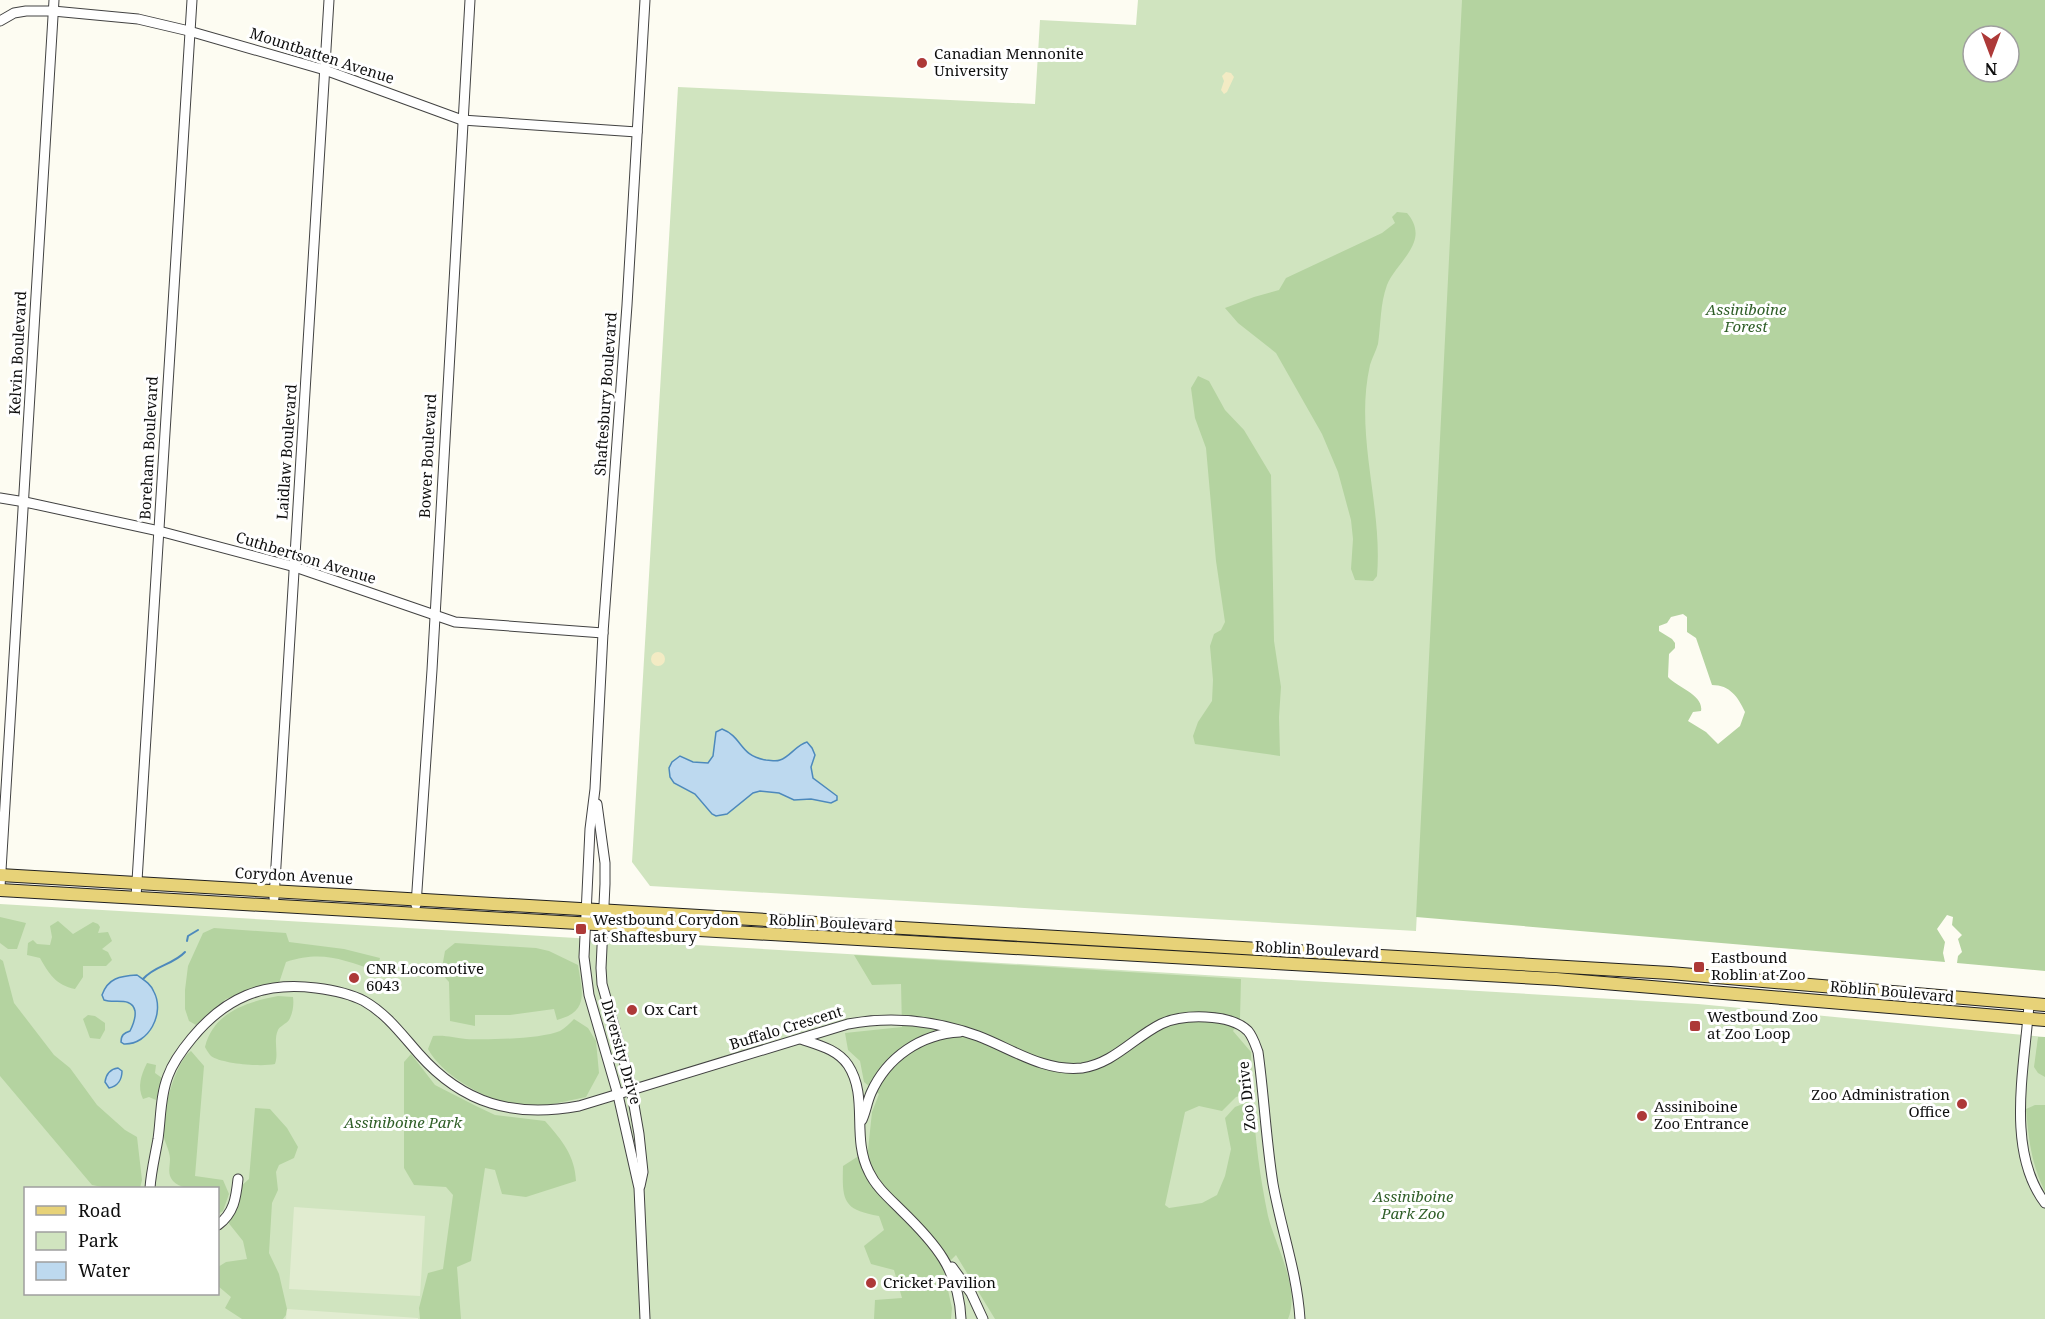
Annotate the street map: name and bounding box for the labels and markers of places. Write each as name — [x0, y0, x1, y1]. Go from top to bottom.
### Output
place label: Canadian Mennonite University — [934, 43, 1084, 80]
marker: Canadian Mennonite University — [915, 56, 929, 70]
place label: Westbound Corydon at Shaftesbury — [593, 909, 739, 946]
marker: Westbound Corydon at Shaftesbury — [574, 922, 588, 936]
place label: Eastbound Roblin at Zoo — [1711, 947, 1806, 984]
place label: CNR Locomotive 6043 — [366, 958, 484, 995]
marker: Eastbound Roblin at Zoo — [1692, 960, 1706, 974]
marker: CNR Locomotive 6043 — [347, 971, 361, 985]
place label: Ox Cart — [644, 999, 698, 1019]
marker: Ox Cart — [625, 1003, 639, 1017]
place label: Westbound Zoo at Zoo Loop — [1707, 1006, 1818, 1043]
marker: Westbound Zoo at Zoo Loop — [1688, 1019, 1702, 1033]
place label: Zoo Administration Office — [1811, 1084, 1950, 1121]
place label: Assiniboine Zoo Entrance — [1654, 1096, 1749, 1133]
marker: Zoo Administration Office — [1955, 1097, 1969, 1111]
marker: Assiniboine Zoo Entrance — [1635, 1109, 1649, 1123]
place label: Cricket Pavilion — [883, 1272, 996, 1292]
marker: Cricket Pavilion — [864, 1276, 878, 1290]

